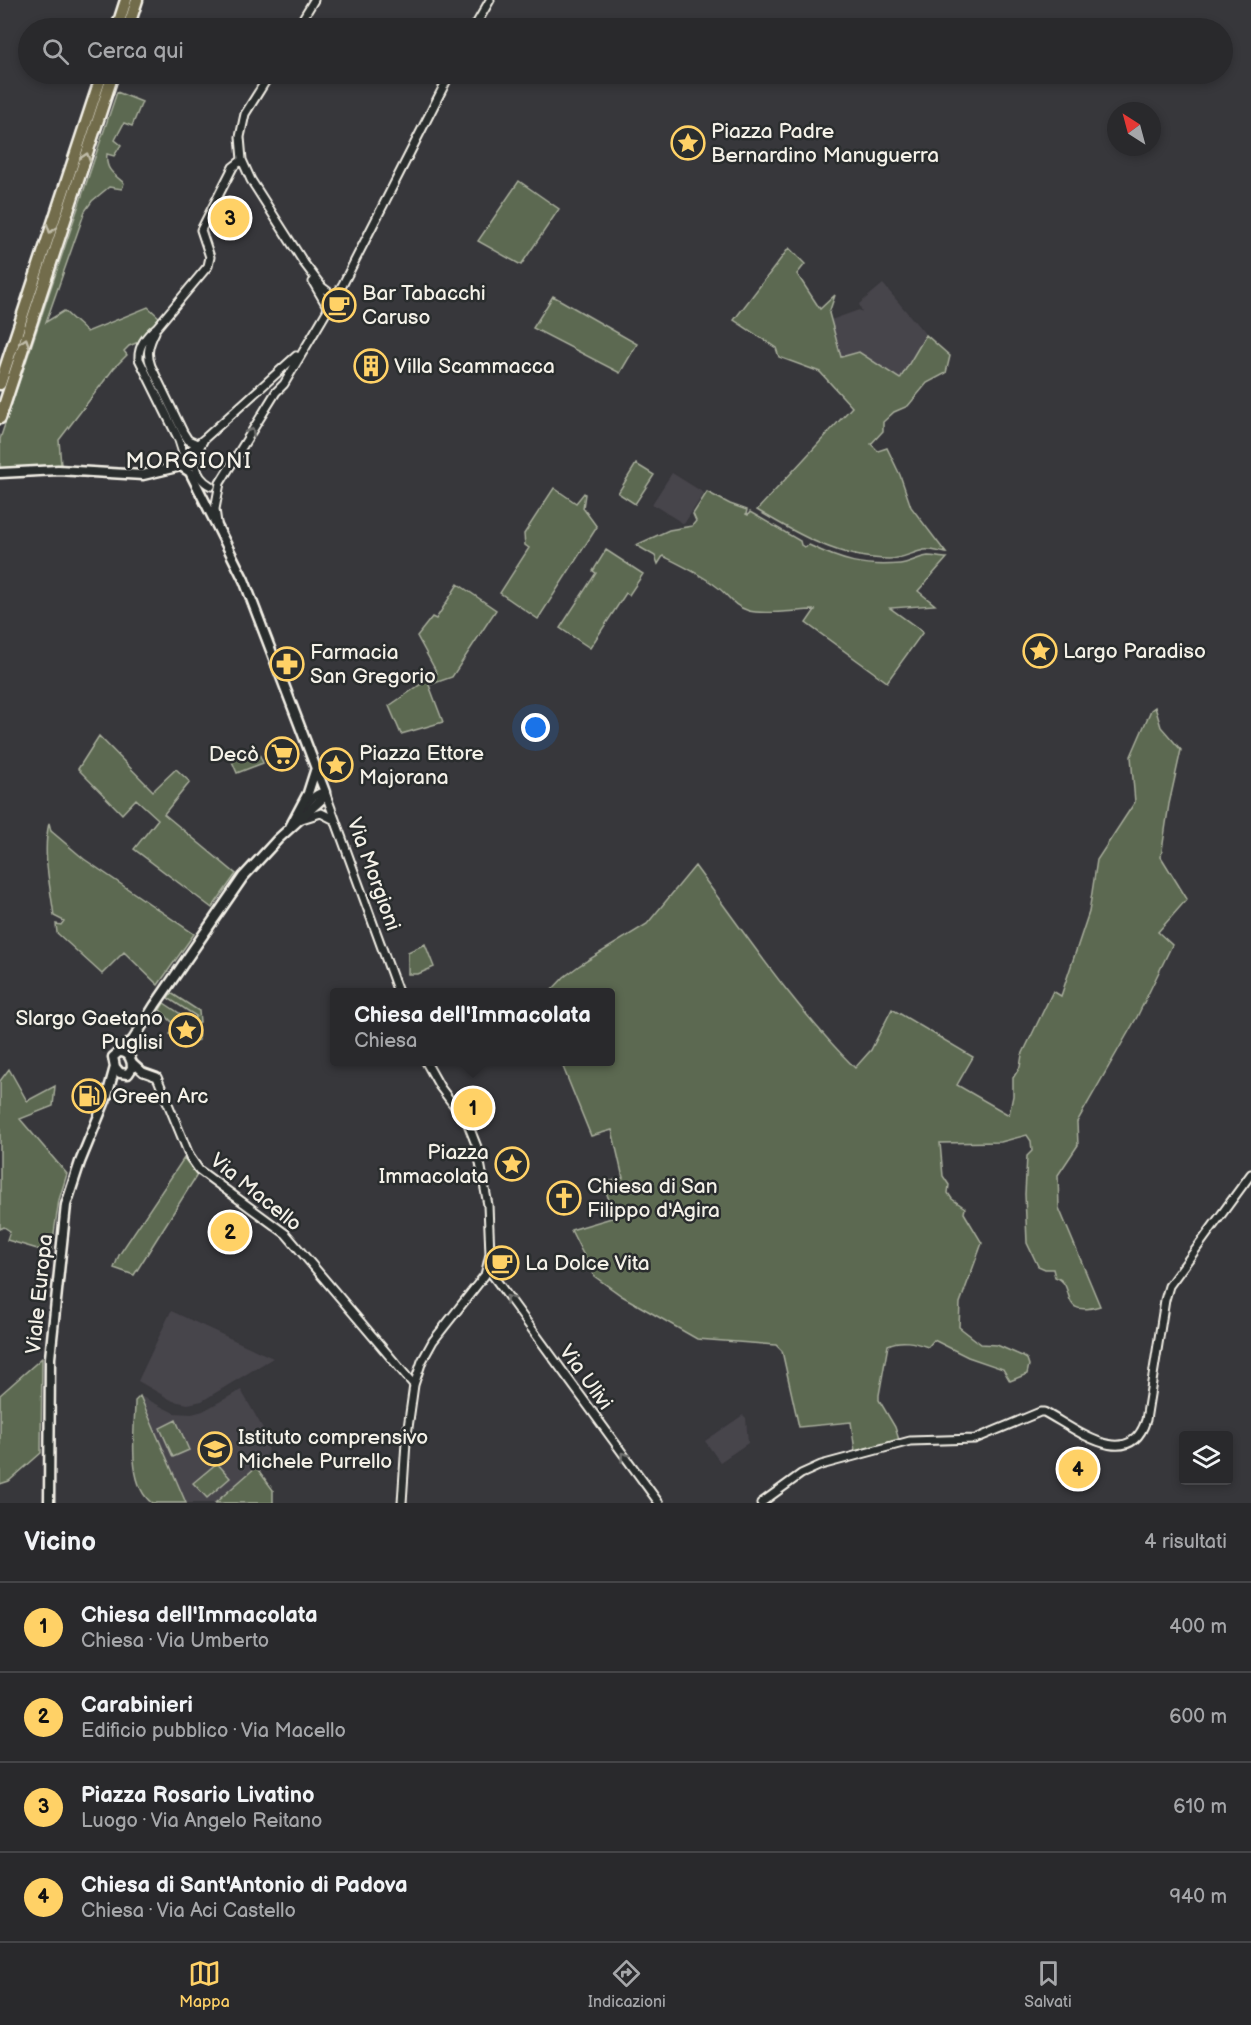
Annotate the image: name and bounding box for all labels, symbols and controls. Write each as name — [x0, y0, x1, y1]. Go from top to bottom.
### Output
search box — [18, 18, 1233, 84]
icon: search — [39, 35, 72, 68]
text: Cerca qui — [87, 38, 184, 65]
north arrow — [1107, 102, 1161, 156]
place label: Piazza Padre Bernardino Manuguerra — [711, 119, 939, 168]
place icon: Piazza Padre Bernardino Manuguerra — [670, 125, 706, 161]
one-way arrow — [79, 152, 91, 163]
pin: 3 — [210, 196, 250, 240]
one-way arrow — [46, 223, 58, 234]
place label: Bar Tabacchi Caruso — [362, 281, 486, 330]
cafe icon: Bar Tabacchi Caruso — [321, 287, 357, 323]
one-way arrow — [18, 337, 30, 348]
building icon: Villa Scammacca — [353, 348, 389, 384]
place label: Villa Scammacca — [394, 354, 555, 379]
one-way arrow — [244, 428, 256, 438]
district label: MORGIONI — [126, 448, 252, 475]
place icon: Largo Paradiso — [1022, 633, 1058, 669]
place label: Largo Paradiso — [1063, 639, 1206, 664]
place label: Farmacia San Gregorio — [310, 640, 436, 689]
pharmacy icon: Farmacia San Gregorio — [269, 646, 305, 682]
your location — [521, 713, 550, 742]
supermarket icon: Decò — [264, 736, 300, 772]
place label: Piazza Ettore Majorana — [359, 741, 484, 790]
place label: Decò — [209, 742, 259, 767]
place icon: Piazza Ettore Majorana — [318, 747, 354, 783]
street label: Via Morgioni — [342, 814, 406, 934]
popup — [330, 988, 615, 1066]
text: Chiesa dell'Immacolata — [354, 1002, 591, 1029]
place label: Slargo Gaetano Puglisi — [15, 1006, 163, 1055]
place icon: Slargo Gaetano Puglisi — [168, 1012, 204, 1048]
text: Chiesa — [354, 1029, 417, 1053]
fuel station icon: Green Arc — [71, 1078, 107, 1114]
place label: Green Arc — [112, 1084, 209, 1109]
pin: 1 — [454, 1086, 492, 1130]
place label: Piazza Immacolata — [379, 1140, 489, 1189]
place icon: Piazza Immacolata — [494, 1146, 530, 1182]
street label: Via Macello — [205, 1148, 306, 1237]
place label: Chiesa di San Filippo d'Agira — [587, 1174, 720, 1223]
church icon: Chiesa di San Filippo d'Agira — [546, 1180, 582, 1216]
pin: 2 — [210, 1210, 250, 1254]
street label: Viale Europa — [21, 1233, 58, 1355]
cafe icon: La Dolce Vita — [484, 1245, 520, 1281]
place label: La Dolce Vita — [525, 1251, 650, 1276]
one-way arrow — [505, 1294, 516, 1305]
street label: Via Ulivi — [554, 1340, 618, 1415]
place label: Istituto comprensivo Michele Purrello — [238, 1425, 428, 1474]
school or university icon: Istituto comprensivo Michele Purrello — [197, 1431, 233, 1467]
map controls — [1179, 1431, 1233, 1485]
button: layers — [1179, 1431, 1233, 1485]
pin: 4 — [1058, 1446, 1098, 1492]
one-way arrow — [620, 1451, 631, 1462]
text: Vicino — [24, 1527, 96, 1558]
text: 4 risultati — [1144, 1530, 1227, 1554]
text: Chiesa dell'Immacolata — [81, 1602, 318, 1629]
text: 1 — [39, 1615, 48, 1639]
text: 400 m — [1169, 1615, 1227, 1639]
text: Chiesa · Via Umberto — [81, 1629, 269, 1653]
text: Carabinieri — [81, 1692, 193, 1719]
text: 2 — [38, 1705, 49, 1729]
text: 600 m — [1169, 1705, 1227, 1729]
text: Edificio pubblico · Via Macello — [81, 1719, 346, 1743]
text: Piazza Rosario Livatino — [81, 1782, 314, 1809]
text: 3 — [38, 1795, 49, 1819]
text: 610 m — [1173, 1795, 1227, 1819]
text: Luogo · Via Angelo Reitano — [81, 1809, 322, 1833]
text: Chiesa di Sant'Antonio di Padova — [81, 1872, 408, 1899]
text: 4 — [38, 1885, 49, 1909]
text: 940 m — [1170, 1885, 1227, 1909]
text: Chiesa · Via Aci Castello — [81, 1899, 296, 1923]
tab: Mappa — [179, 1957, 230, 2012]
tab: Indicazioni — [588, 1957, 666, 2012]
tab: Salvati — [1024, 1957, 1072, 2012]

